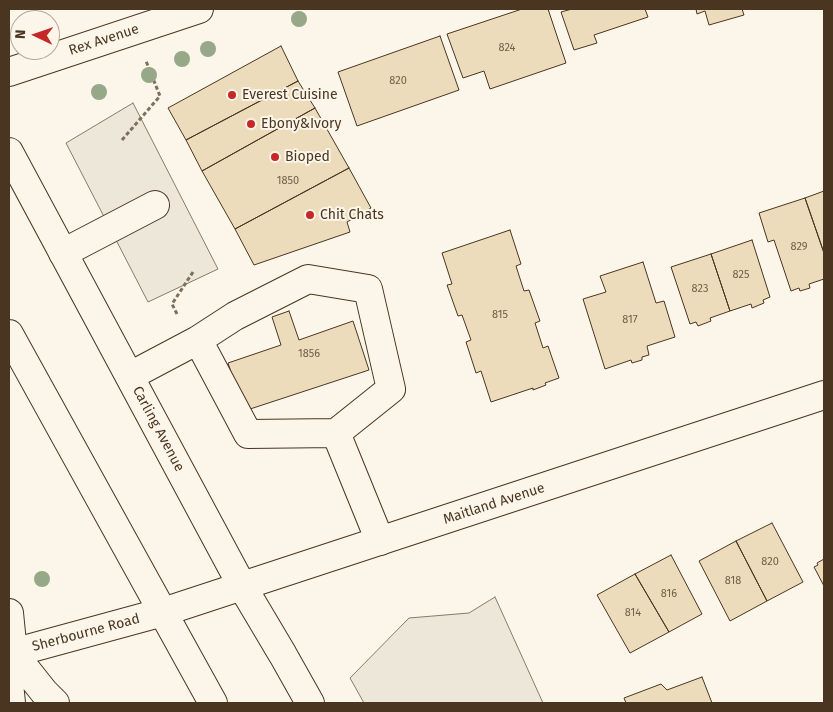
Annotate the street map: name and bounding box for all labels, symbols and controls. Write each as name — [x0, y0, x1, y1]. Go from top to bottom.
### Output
north arrow — [10, 10, 60, 60]
street label: Rex Avenue — [67, 21, 141, 59]
text: N — [12, 29, 29, 39]
house number: 824 — [499, 41, 515, 55]
house number: 820 — [389, 74, 407, 88]
place label: Everest Cuisine — [242, 87, 338, 103]
marker: Everest Cuisine — [226, 89, 238, 101]
place label: Ebony&Ivory — [261, 116, 341, 132]
marker: Ebony&Ivory — [245, 118, 257, 130]
place label: Bioped — [285, 149, 330, 165]
marker: Bioped — [269, 151, 281, 163]
house number: 1850 — [277, 174, 299, 188]
place label: Chit Chats — [320, 207, 384, 223]
marker: Chit Chats — [304, 209, 316, 221]
house number: 829 — [790, 240, 808, 254]
house number: 825 — [733, 268, 749, 282]
house number: 823 — [692, 282, 708, 296]
house number: 815 — [492, 308, 508, 322]
house number: 817 — [622, 313, 638, 327]
house number: 1856 — [298, 347, 320, 361]
street label: Carling Avenue — [128, 383, 188, 475]
street label: Maitland Avenue — [441, 480, 547, 528]
house number: 820 — [761, 555, 779, 569]
house number: 818 — [725, 574, 741, 588]
house number: 816 — [661, 587, 677, 601]
house number: 814 — [625, 606, 641, 620]
street label: Sherbourne Road — [30, 611, 142, 655]

